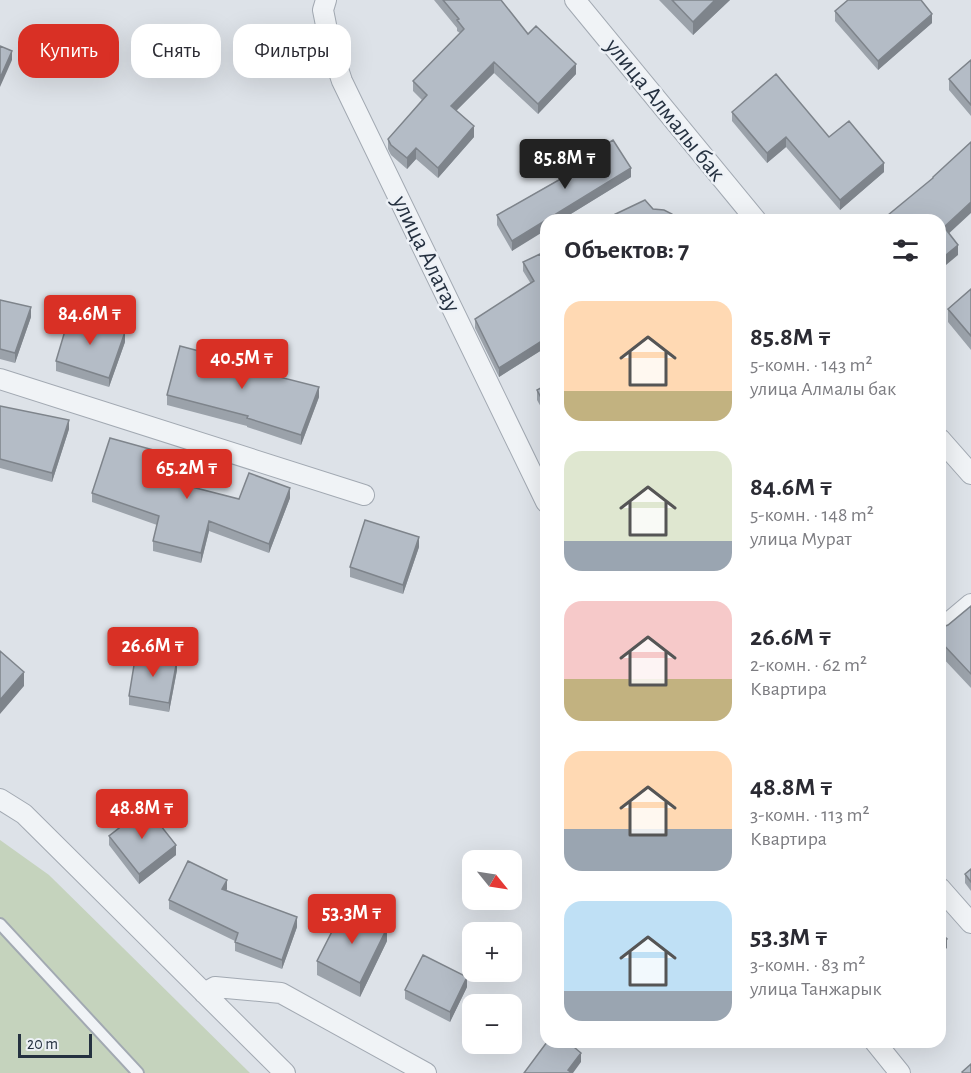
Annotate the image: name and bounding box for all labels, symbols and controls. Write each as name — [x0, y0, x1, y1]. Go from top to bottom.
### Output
chip: Купить — [18, 24, 119, 78]
chip: Снять — [131, 24, 221, 78]
chip: Фильтры — [233, 24, 351, 78]
street label: улица Алмалы бак — [600, 34, 730, 186]
pin: 85.8M ₸ — [510, 139, 620, 190]
text: 85.8M ₸ — [534, 148, 596, 168]
street label: улица Алатау — [387, 191, 465, 317]
icon: filters — [889, 234, 922, 267]
text: Объектов: 7 — [564, 237, 689, 263]
pin: 84.6M ₸ — [35, 295, 145, 346]
text: 84.6M ₸ — [58, 304, 122, 324]
text: 85.8M ₸ — [750, 324, 832, 350]
icon: home — [612, 325, 684, 397]
pin: 40.5M ₸ — [187, 339, 297, 390]
text: 40.5M ₸ — [210, 348, 274, 368]
text: 5-комн. · 143 m² — [750, 355, 872, 375]
text: улица Алмалы бак — [750, 379, 896, 399]
pin: 65.2M ₸ — [132, 449, 242, 500]
text: 65.2M ₸ — [156, 458, 218, 478]
text: 84.6M ₸ — [750, 474, 833, 500]
icon: home — [612, 475, 684, 547]
text: 5-комн. · 148 m² — [750, 505, 874, 525]
text: улица Мурат — [750, 529, 852, 549]
text: 26.6M ₸ — [750, 624, 832, 650]
icon: home — [612, 625, 684, 697]
pin: 26.6M ₸ — [98, 627, 208, 678]
text: 26.6M ₸ — [121, 636, 185, 656]
text: 2-комн. · 62 m² — [750, 655, 867, 675]
text: Квартира — [750, 679, 827, 699]
text: 48.8M ₸ — [750, 774, 833, 800]
icon: home — [612, 775, 684, 847]
pin: 48.8M ₸ — [87, 789, 197, 840]
text: 48.8M ₸ — [110, 798, 174, 818]
text: 3-комн. · 113 m² — [750, 805, 870, 825]
text: Квартира — [750, 829, 827, 849]
north arrow — [462, 850, 522, 910]
map controls — [462, 850, 522, 1054]
pin: 53.3M ₸ — [297, 894, 407, 945]
text: 53.3M ₸ — [322, 903, 382, 923]
button: + — [462, 922, 522, 982]
text: 53.3M ₸ — [750, 924, 828, 950]
icon: home — [612, 925, 684, 997]
text: 3-комн. · 83 m² — [750, 955, 865, 975]
text: улица Танжарык — [750, 979, 882, 999]
button: − — [462, 994, 522, 1054]
scale bar — [18, 1031, 92, 1058]
text: 20 m — [27, 1036, 58, 1052]

